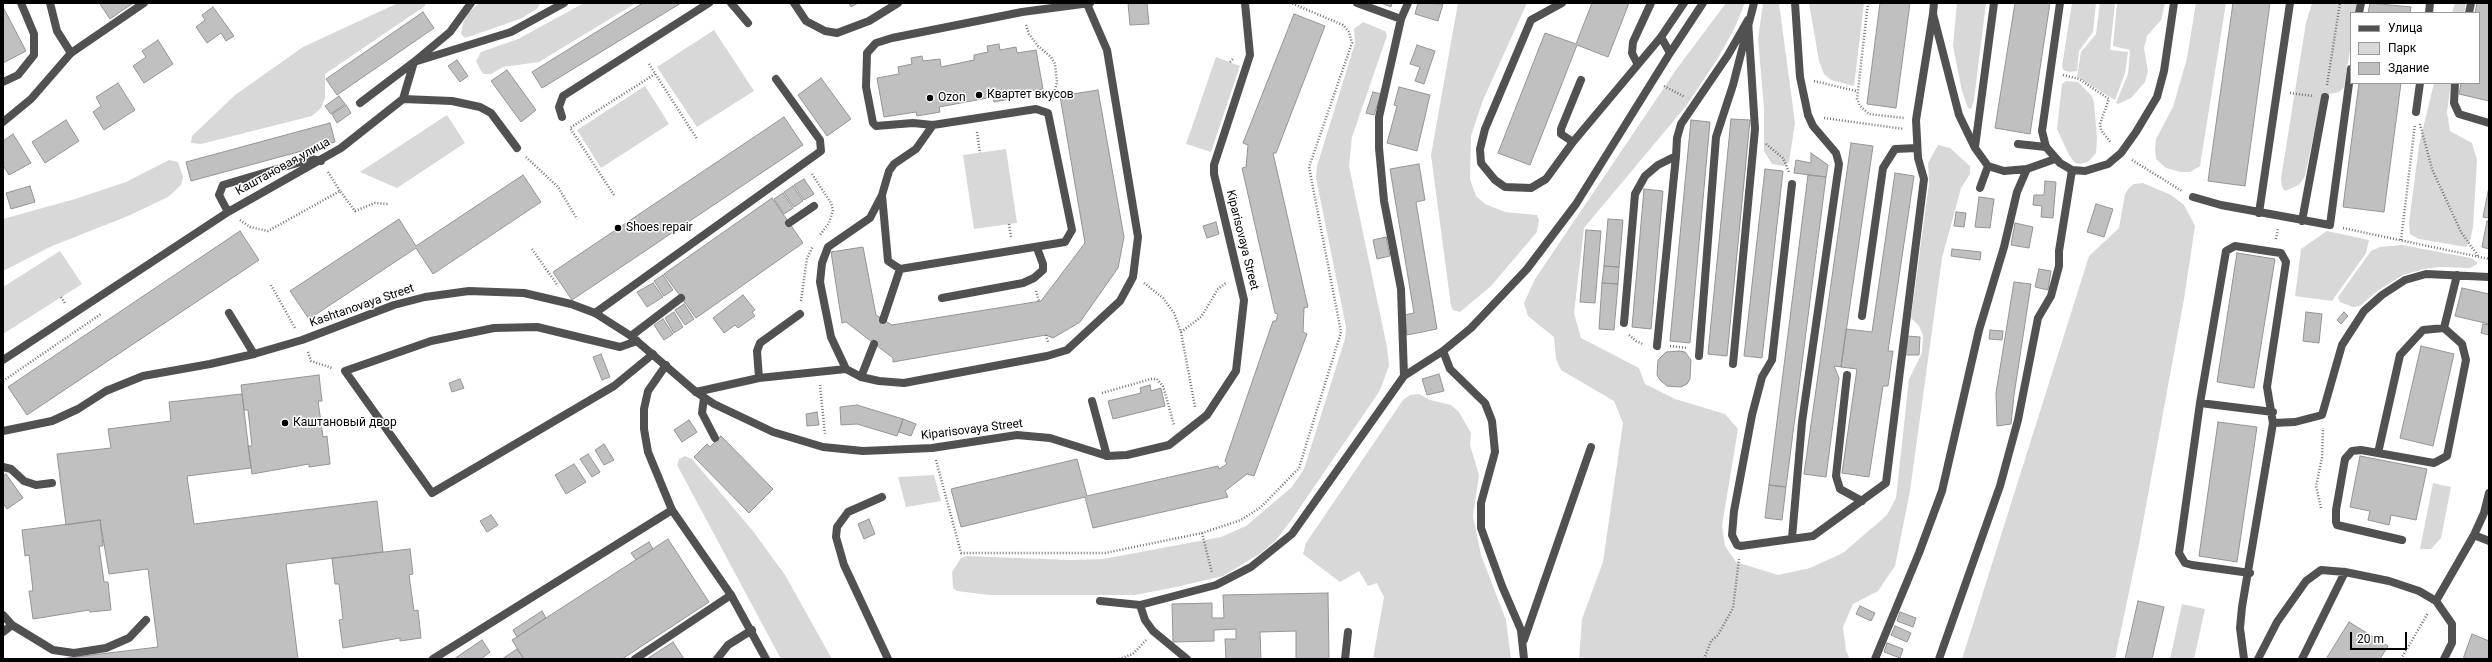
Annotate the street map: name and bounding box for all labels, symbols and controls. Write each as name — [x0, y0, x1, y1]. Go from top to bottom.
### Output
legend — [2350, 12, 2480, 84]
text: Улица — [2388, 21, 2423, 35]
text: Парк — [2388, 41, 2416, 55]
text: Здание — [2388, 61, 2429, 75]
place label: Квартет вкусов — [987, 88, 1074, 102]
marker: Квартет вкусов — [974, 90, 984, 100]
place label: Ozon — [938, 91, 966, 105]
marker: Ozon — [925, 93, 935, 103]
street label: Каштановая улица — [233, 135, 333, 199]
street label: Kiparisovaya Street — [1223, 189, 1261, 291]
place label: Shoes repair — [626, 221, 693, 235]
marker: Shoes repair — [613, 223, 623, 233]
street label: Kashtanovaya Street — [308, 281, 416, 331]
place label: Каштановый двор — [293, 416, 397, 430]
street label: Kiparisovaya Street — [920, 417, 1024, 443]
marker: Каштановый двор — [280, 418, 290, 428]
scale bar — [2352, 624, 2409, 650]
text: 20 m — [2357, 632, 2384, 646]

